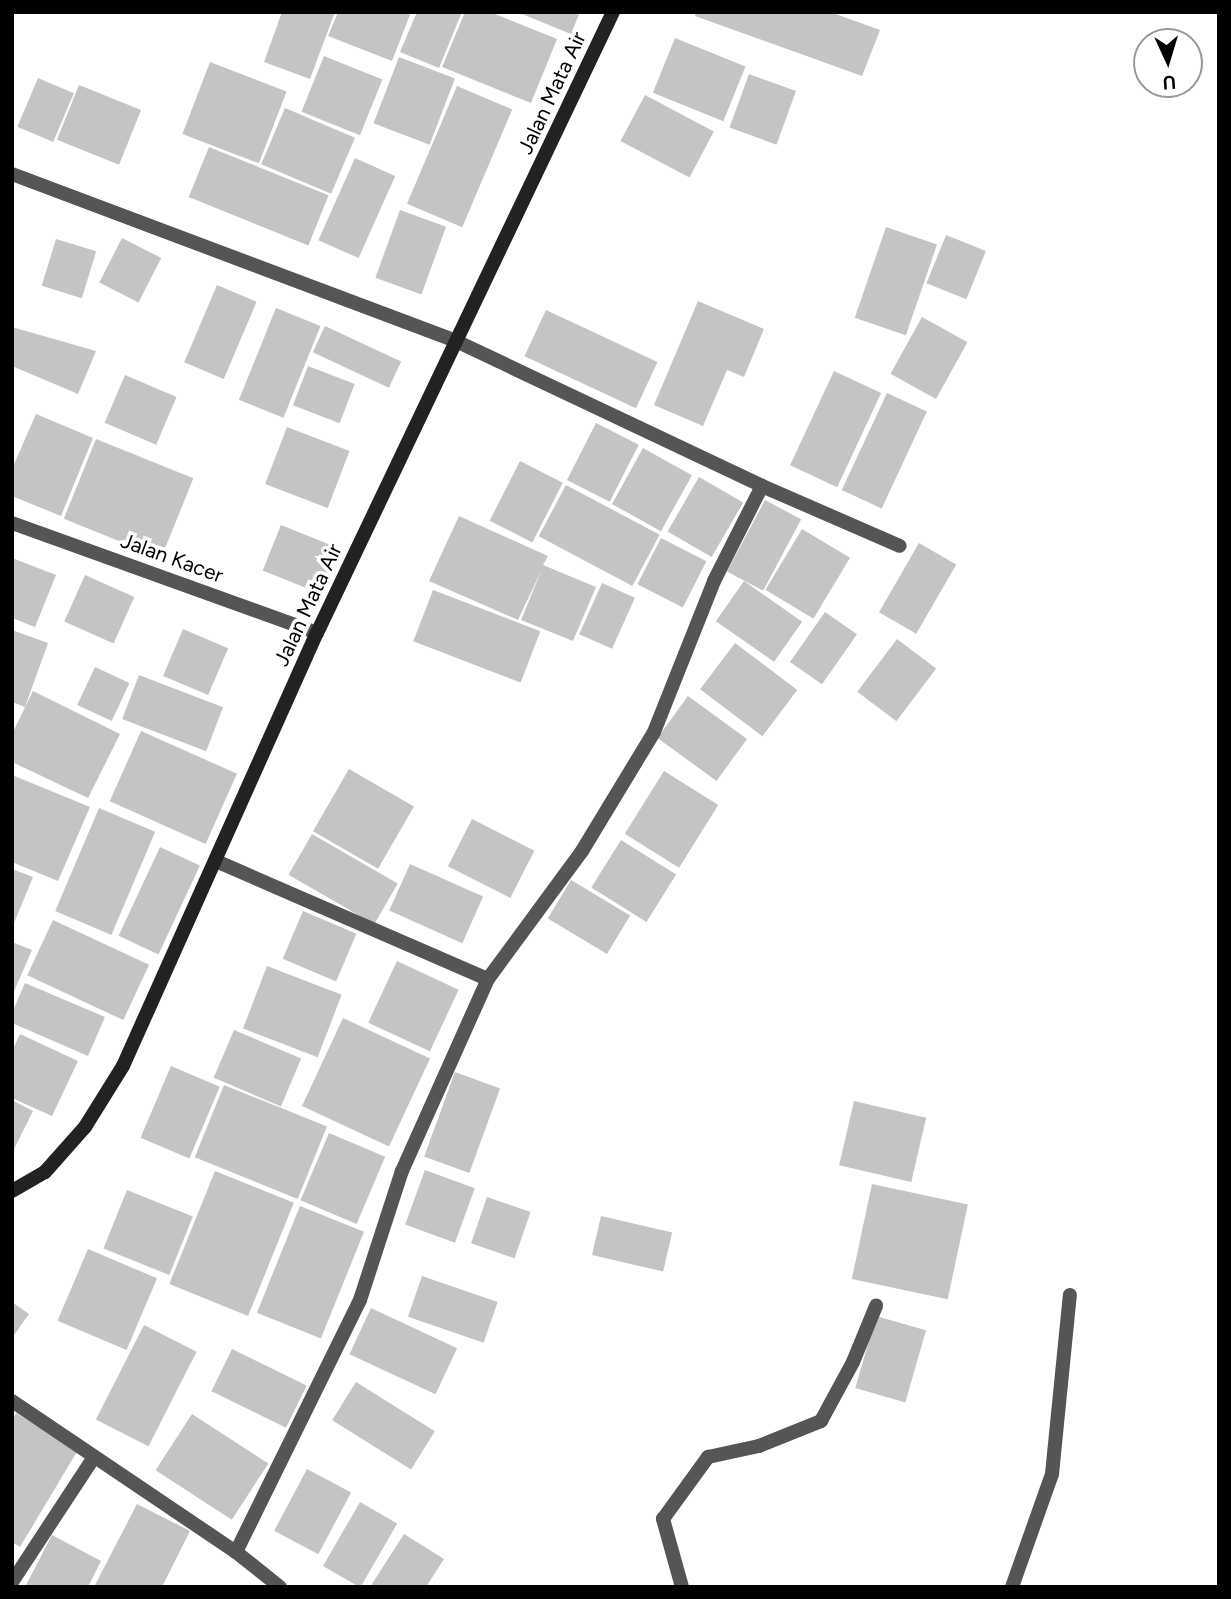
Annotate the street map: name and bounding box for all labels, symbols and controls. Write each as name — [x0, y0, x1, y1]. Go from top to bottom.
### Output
street label: Jalan Mata Air — [513, 28, 591, 158]
north arrow — [1133, 28, 1203, 98]
text: U — [1162, 71, 1177, 94]
street label: Jalan Kacer — [117, 528, 227, 588]
street label: Jalan Mata Air — [269, 540, 347, 670]

